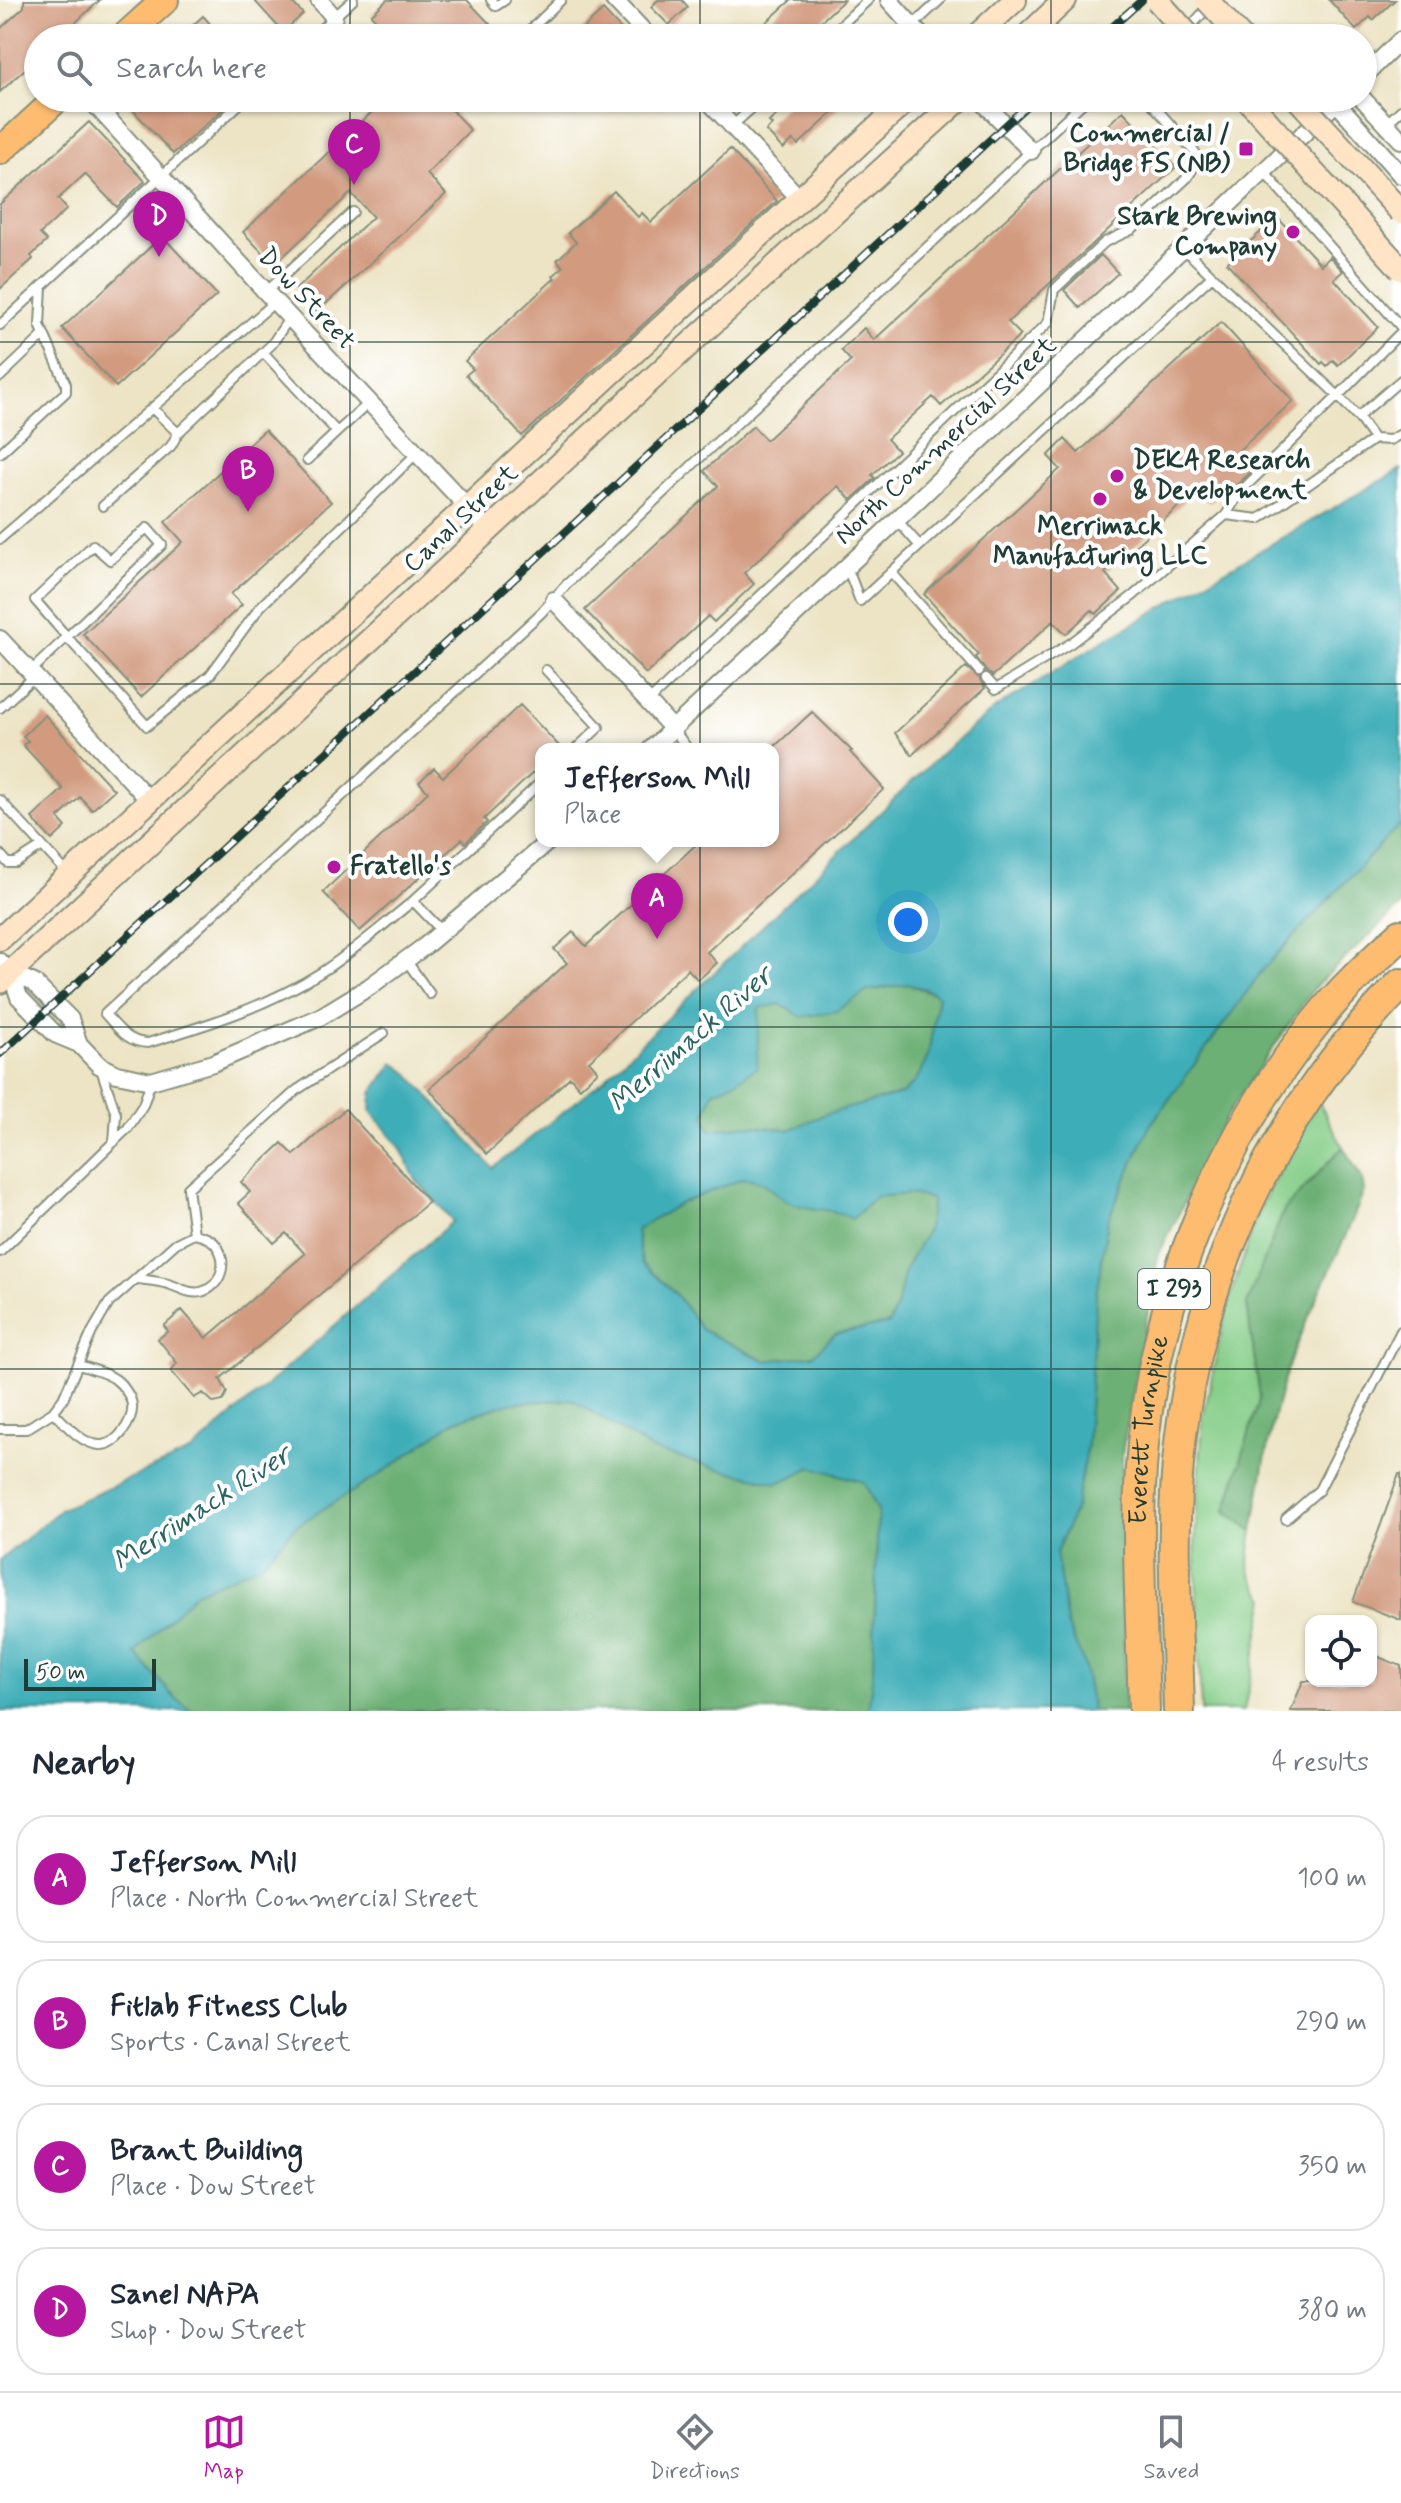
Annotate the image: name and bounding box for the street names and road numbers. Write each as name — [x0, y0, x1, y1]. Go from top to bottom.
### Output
street label: Dow Street — [250, 240, 362, 358]
street label: North Commercial Street — [828, 329, 1064, 553]
street label: Canal Street — [396, 457, 526, 581]
road number: I 293 — [1138, 1269, 1210, 1309]
street label: Everett Turnpike — [1122, 1332, 1178, 1525]

